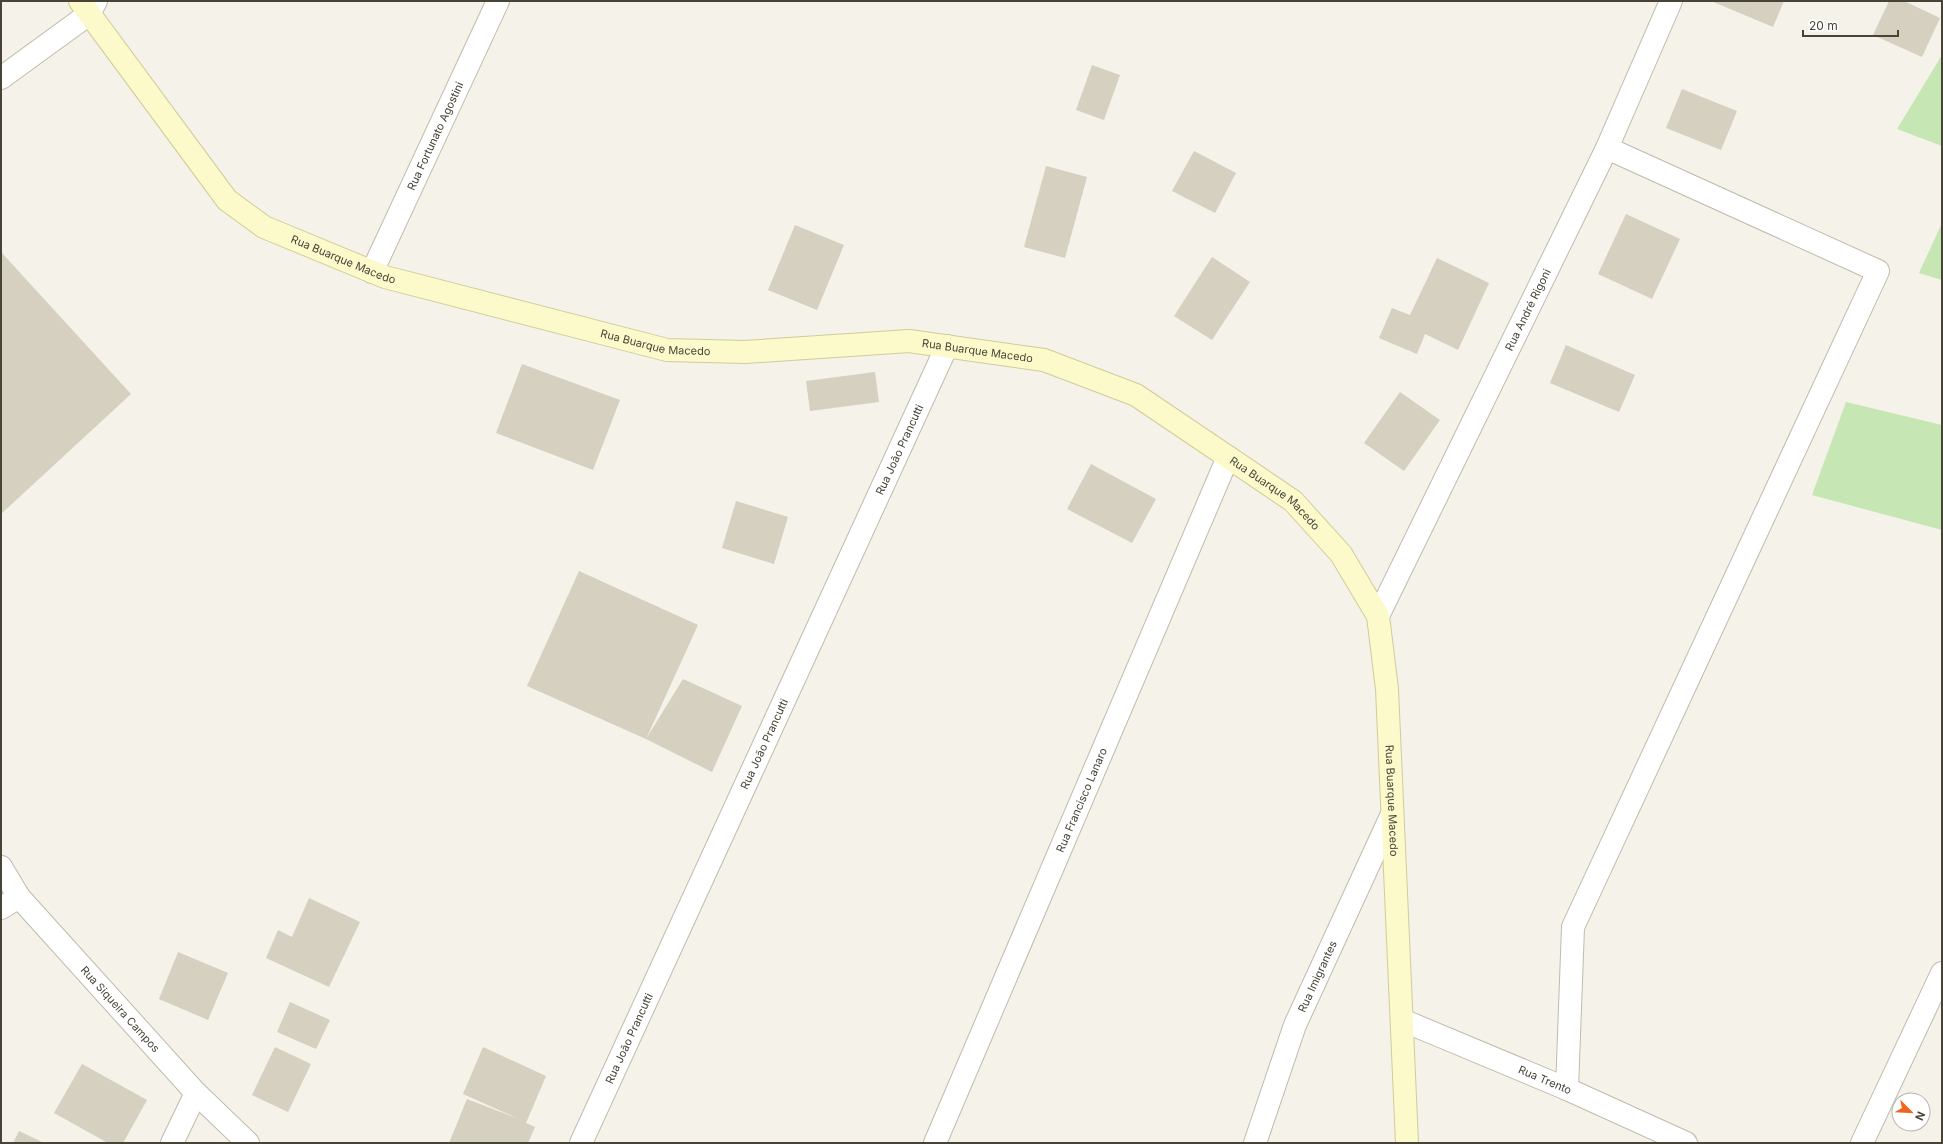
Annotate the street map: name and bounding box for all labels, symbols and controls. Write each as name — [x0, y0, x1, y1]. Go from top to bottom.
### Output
scale bar — [1803, 12, 1898, 38]
text: 20 m — [1809, 18, 1838, 33]
street label: Rua Fortunato Agostini — [404, 79, 466, 192]
street label: Rua Buarque Macedo — [289, 232, 398, 287]
street label: Rua André Rigoni — [1502, 266, 1554, 353]
street label: Rua Buarque Macedo — [599, 326, 711, 358]
street label: Rua Buarque Macedo — [921, 336, 1034, 365]
street label: Rua João Prancutti — [873, 402, 926, 497]
street label: Rua Buarque Macedo — [1227, 453, 1323, 533]
street label: Rua João Prancutti — [737, 697, 791, 792]
street label: Rua Buarque Macedo — [1382, 744, 1401, 857]
street label: Rua Francisco Lanaro — [1053, 745, 1110, 854]
street label: Rua Imigrantes — [1295, 938, 1340, 1015]
street label: Rua Siqueira Campos — [78, 963, 163, 1055]
street label: Rua João Prancutti — [602, 991, 656, 1086]
street label: Rua Trento — [1516, 1062, 1574, 1097]
north arrow — [1891, 1092, 1931, 1132]
text: N — [1912, 1109, 1928, 1123]

